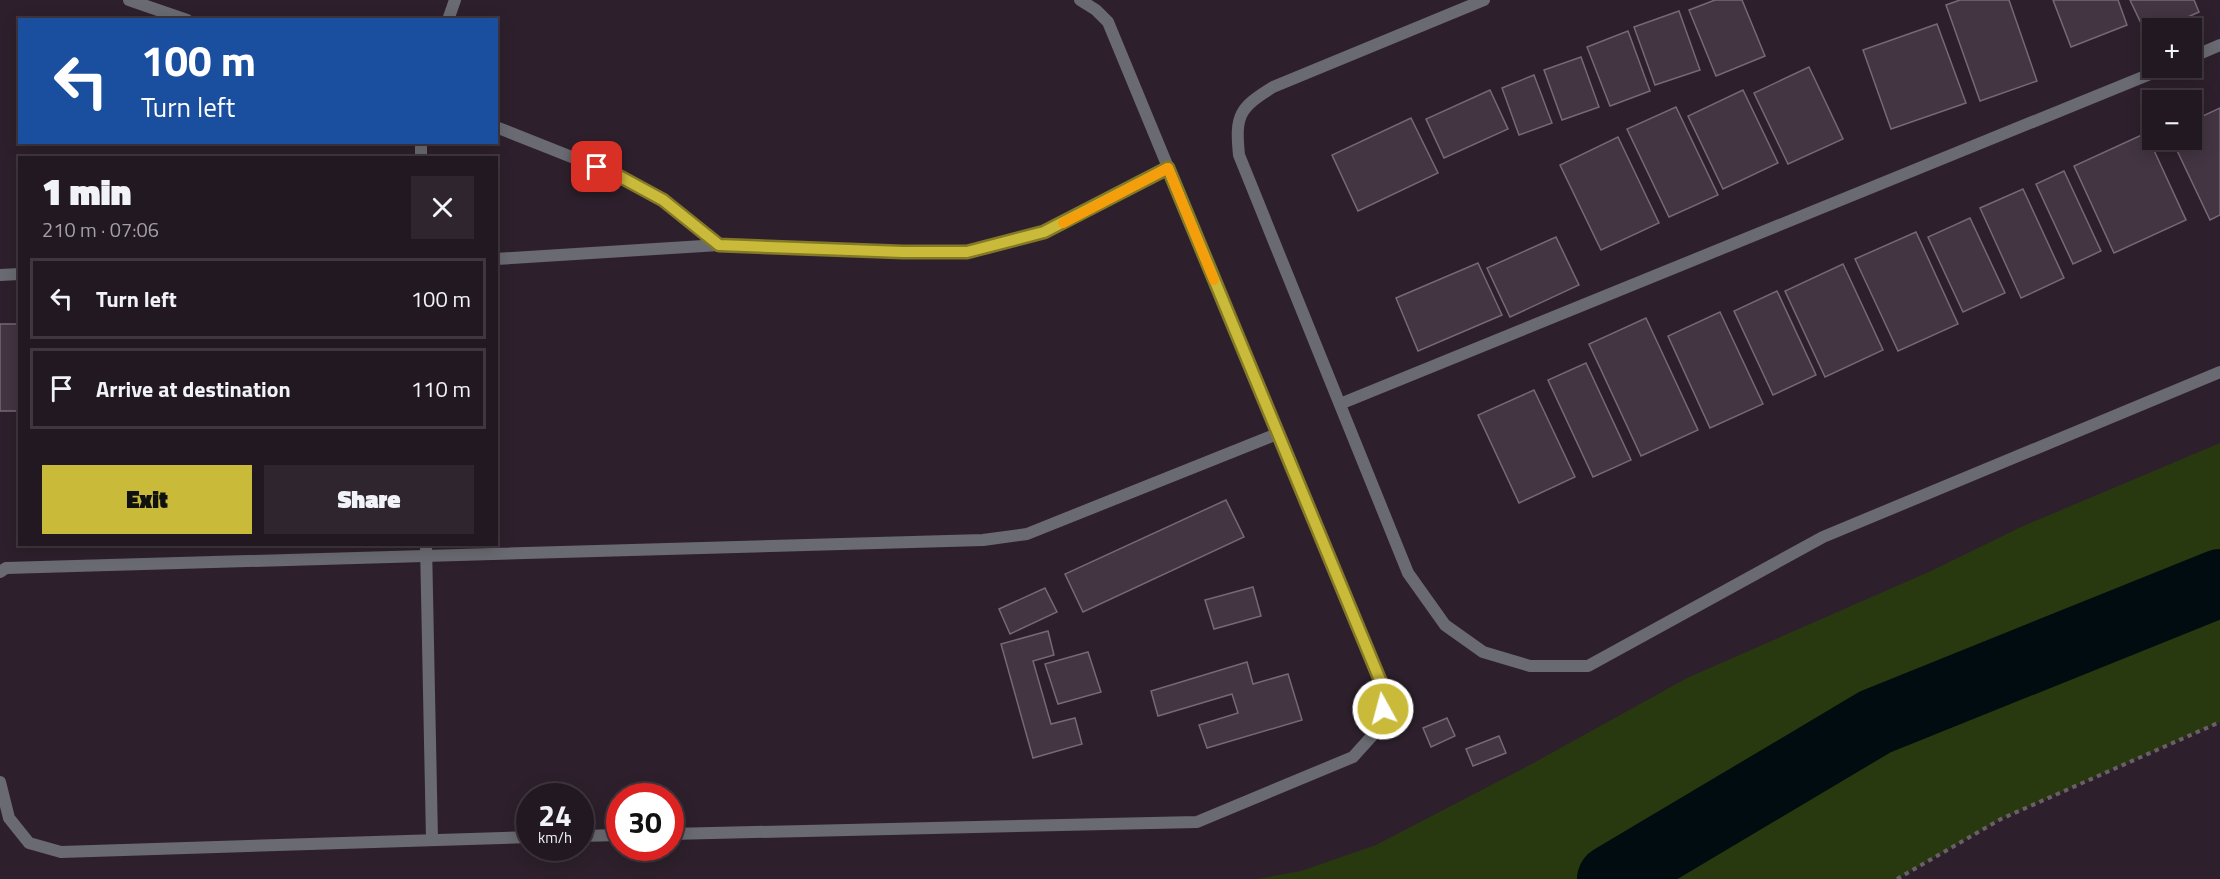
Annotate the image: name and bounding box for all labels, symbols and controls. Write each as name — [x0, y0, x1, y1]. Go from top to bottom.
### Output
map controls — [2142, 18, 2202, 150]
button: + — [2142, 18, 2202, 78]
text: 100 m — [141, 28, 256, 92]
icon: left — [42, 42, 120, 120]
text: Turn left — [141, 86, 235, 127]
button: − — [2142, 90, 2202, 150]
pin — [571, 141, 622, 192]
icon: arrive — [580, 150, 613, 183]
text: 1 min — [42, 164, 131, 219]
button: close — [411, 176, 474, 239]
text: 210 m · 07:06 — [42, 214, 159, 245]
icon: left — [45, 282, 78, 315]
text: Turn left — [96, 282, 177, 316]
text: 100 m — [411, 282, 471, 316]
icon: arrive — [45, 372, 78, 405]
text: Arrive at destination — [96, 372, 291, 406]
text: 110 m — [411, 372, 471, 406]
button: Exit — [42, 465, 252, 534]
button: Share — [264, 465, 474, 534]
position arrow — [1351, 677, 1415, 741]
speed limit sign: 30 — [606, 783, 684, 861]
text: 24 — [538, 792, 572, 838]
text: km/h — [538, 826, 572, 849]

